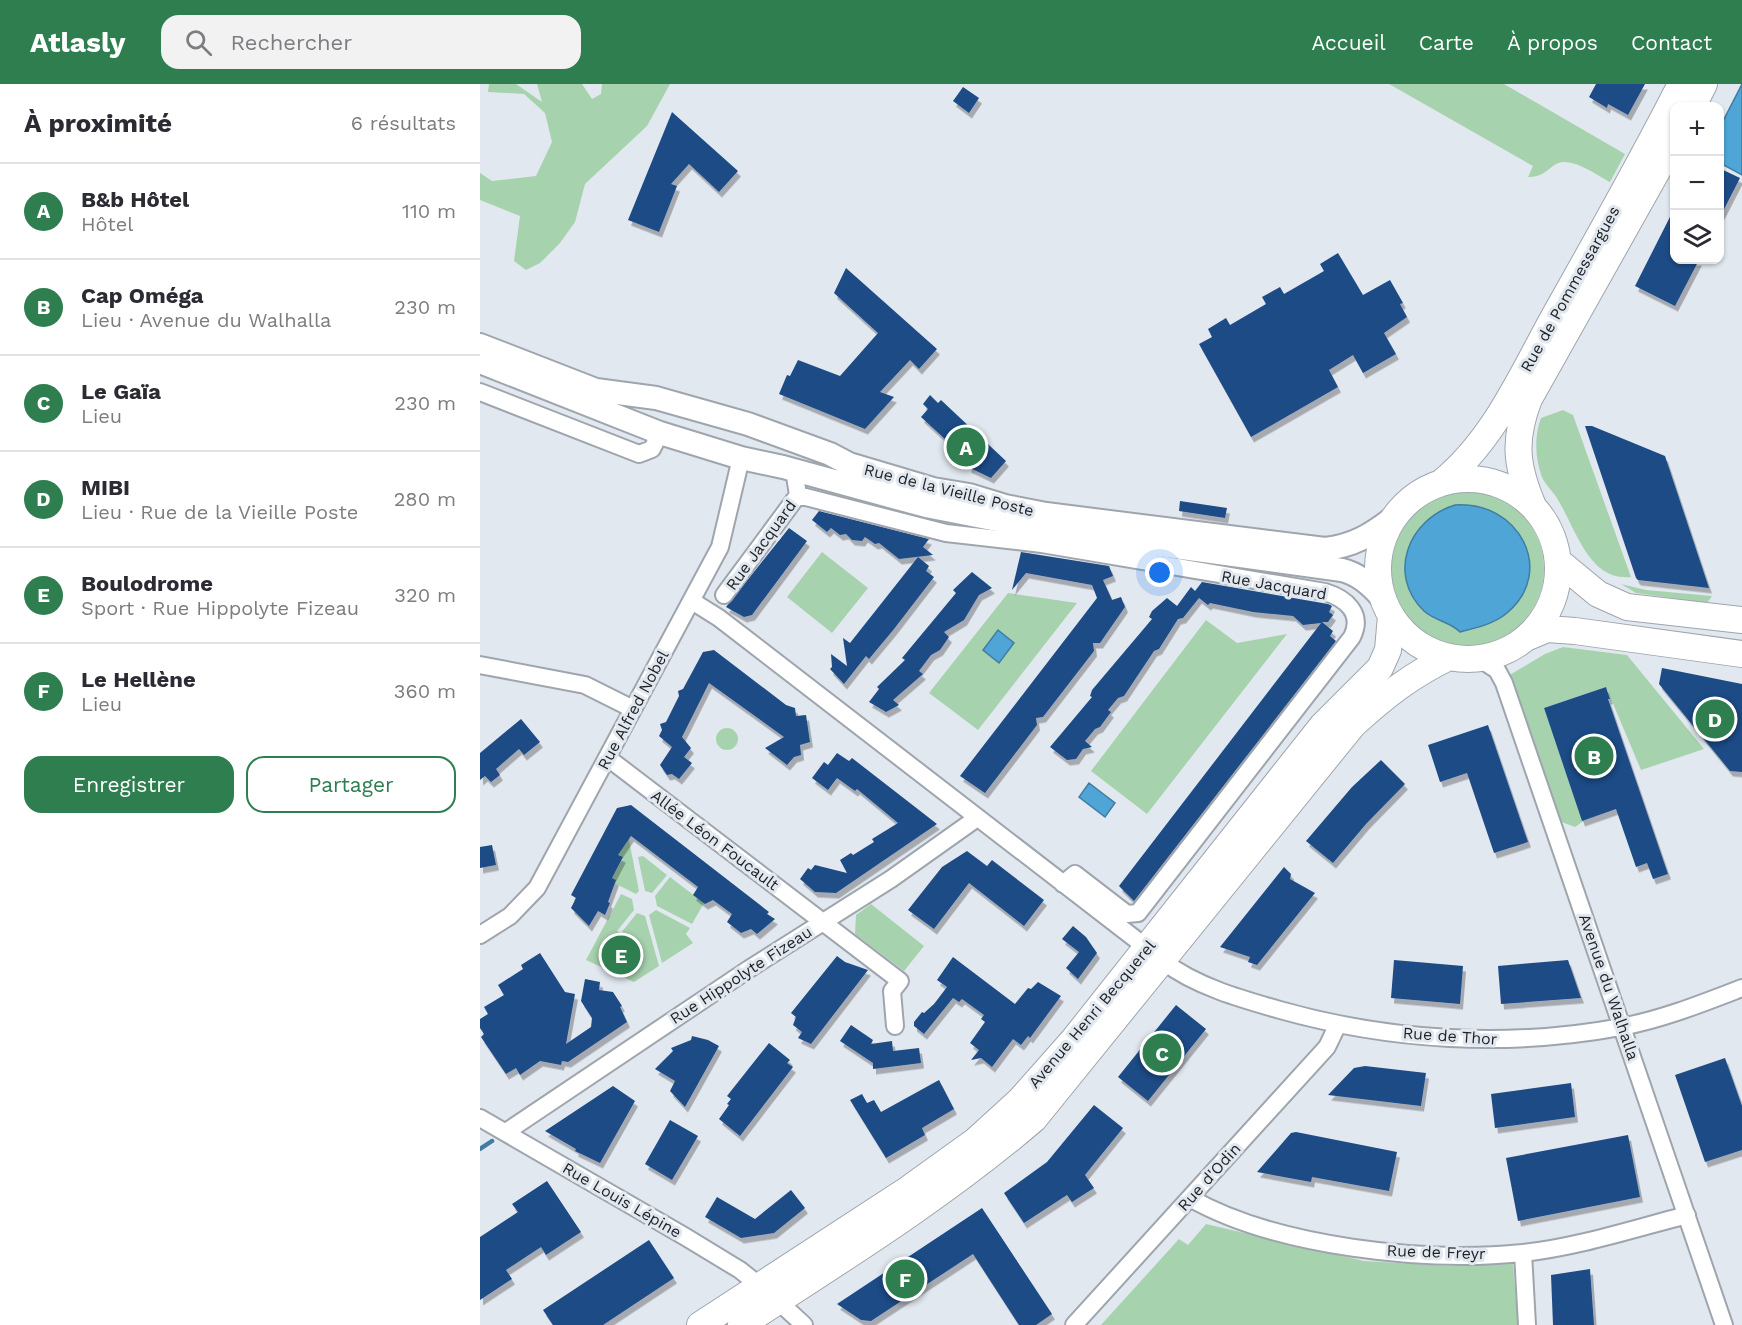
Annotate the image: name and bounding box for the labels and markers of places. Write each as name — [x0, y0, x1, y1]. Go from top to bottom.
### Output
pin: A — [946, 424, 986, 470]
pin: D — [1696, 696, 1734, 742]
pin: B — [1574, 734, 1614, 778]
pin: E — [602, 932, 640, 978]
pin: C — [1142, 1030, 1182, 1076]
pin: F — [886, 1256, 924, 1302]

